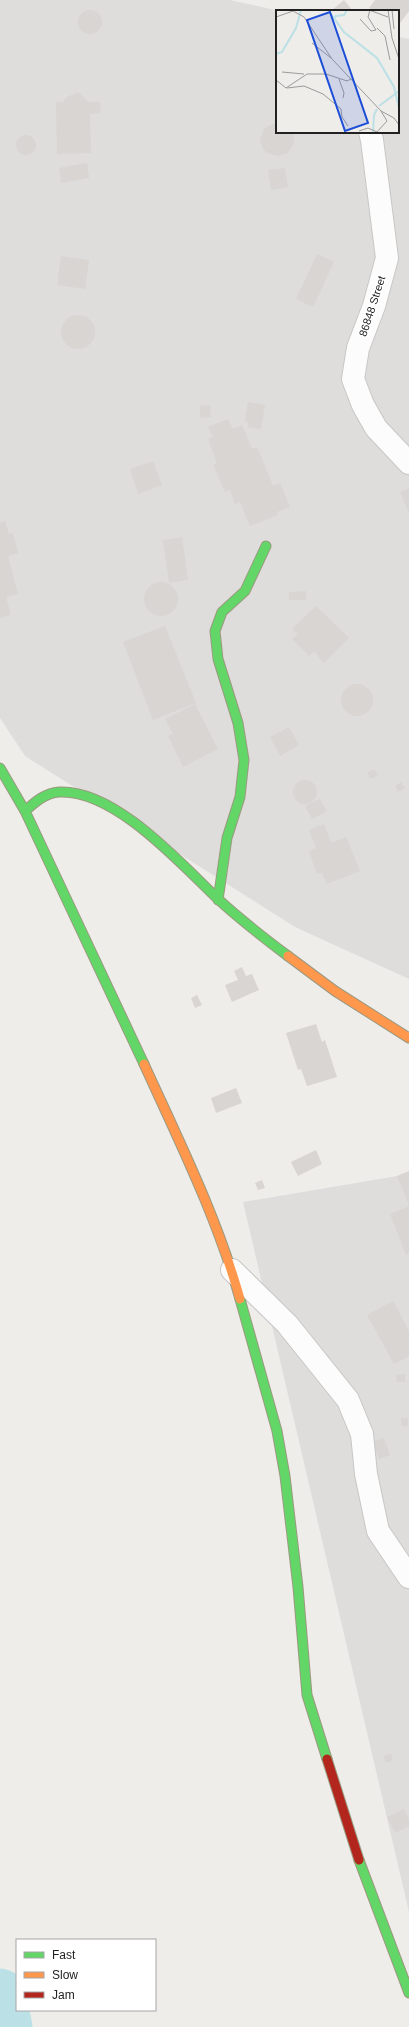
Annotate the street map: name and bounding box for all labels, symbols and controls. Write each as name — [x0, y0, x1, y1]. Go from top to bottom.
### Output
inset map — [276, 10, 399, 133]
street label: 86848 Street — [357, 274, 387, 338]
legend — [16, 1939, 156, 2011]
text: Fast — [52, 1948, 76, 1962]
text: Slow — [52, 1968, 78, 1982]
text: Jam — [52, 1988, 75, 2002]

